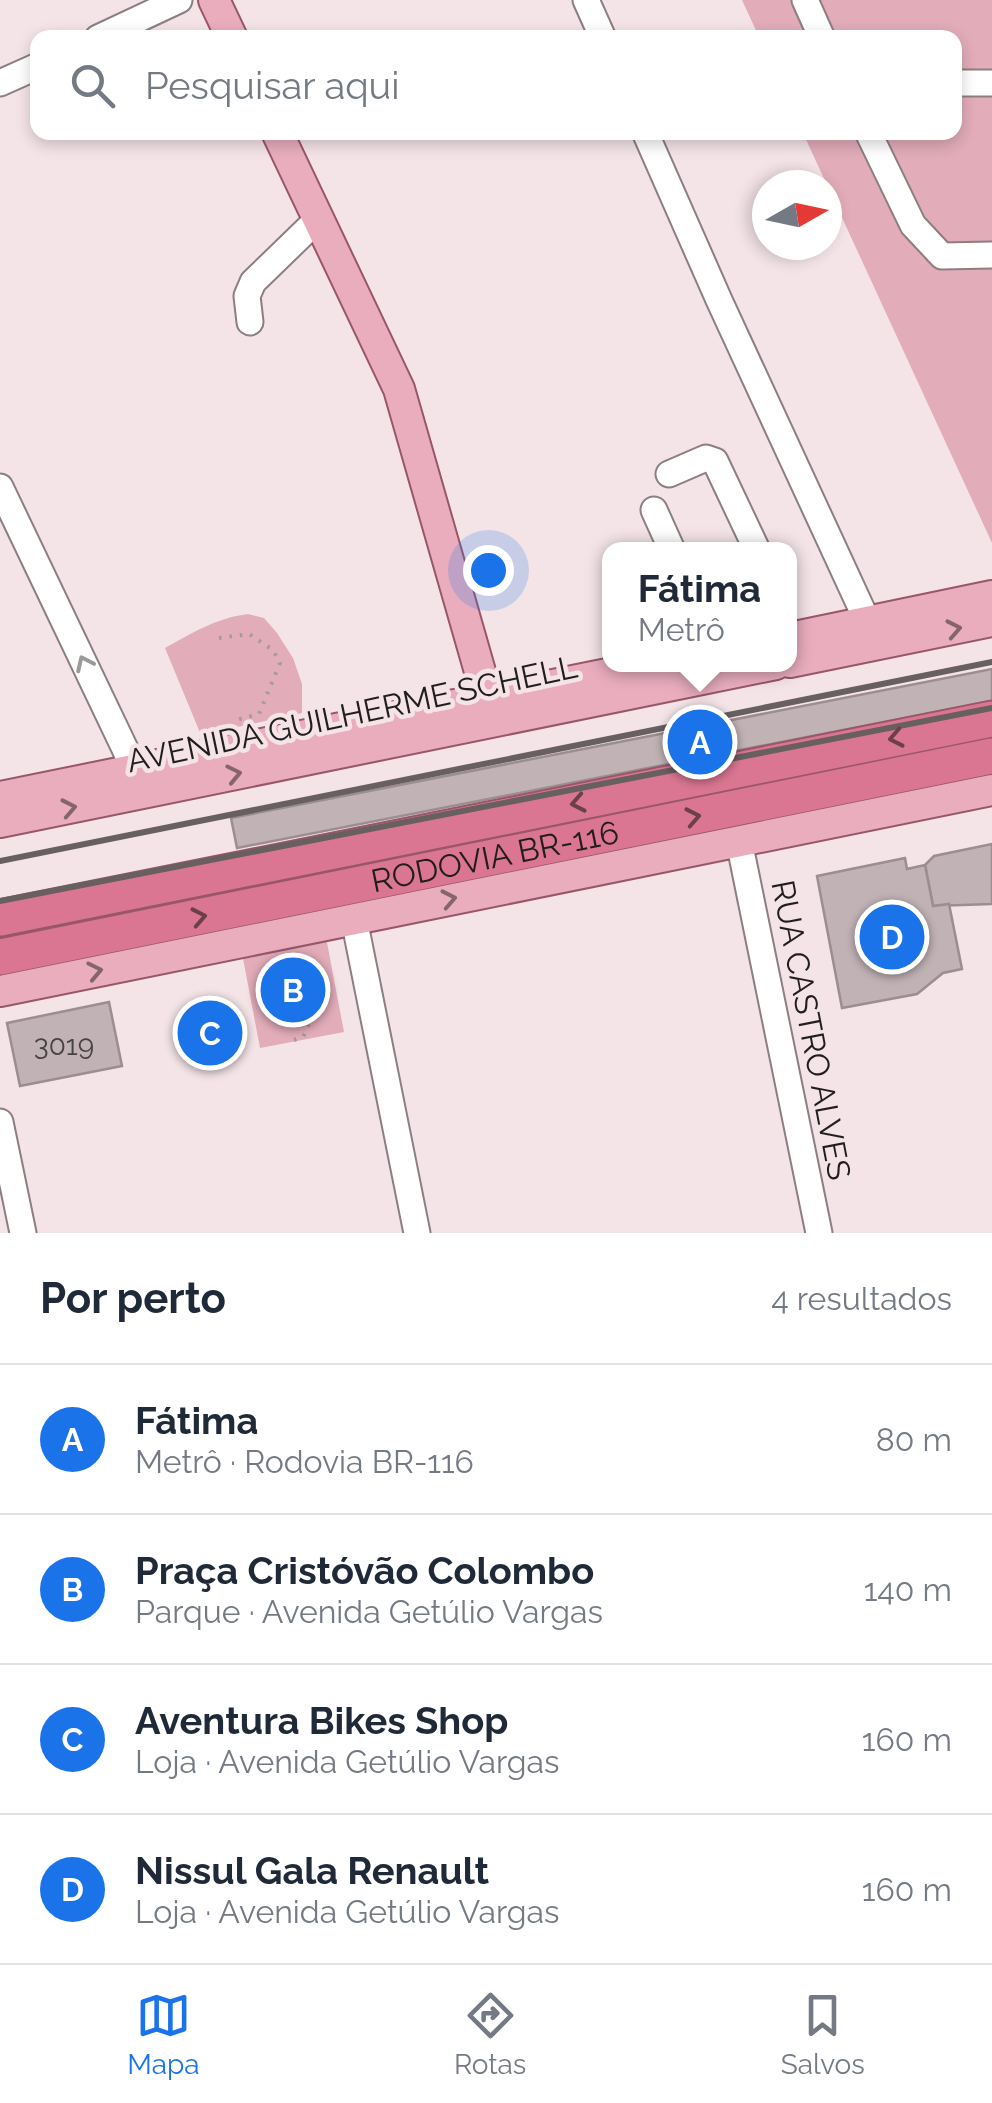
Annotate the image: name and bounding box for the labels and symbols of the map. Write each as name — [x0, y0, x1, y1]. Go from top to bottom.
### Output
north arrow — [752, 170, 842, 260]
your location — [463, 545, 514, 596]
one-way arrow — [946, 619, 962, 640]
street label: AVENIDA GUILHERME SCHELL — [123, 648, 581, 779]
one-way arrow — [76, 655, 96, 673]
pin: A — [668, 704, 732, 780]
one-way arrow — [888, 727, 905, 748]
one-way arrow — [225, 765, 242, 786]
one-way arrow — [570, 791, 587, 812]
one-way arrow — [60, 798, 77, 819]
one-way arrow — [684, 807, 701, 828]
street label: RODOVIA BR-116 — [368, 813, 622, 899]
street label: RUA CASTRO ALVES — [764, 877, 859, 1183]
one-way arrow — [441, 890, 458, 911]
pin: D — [860, 900, 924, 974]
one-way arrow — [190, 908, 207, 929]
pin: B — [260, 952, 326, 1028]
one-way arrow — [87, 962, 104, 983]
pin: C — [178, 996, 242, 1070]
house number: 3019 — [34, 1029, 94, 1062]

